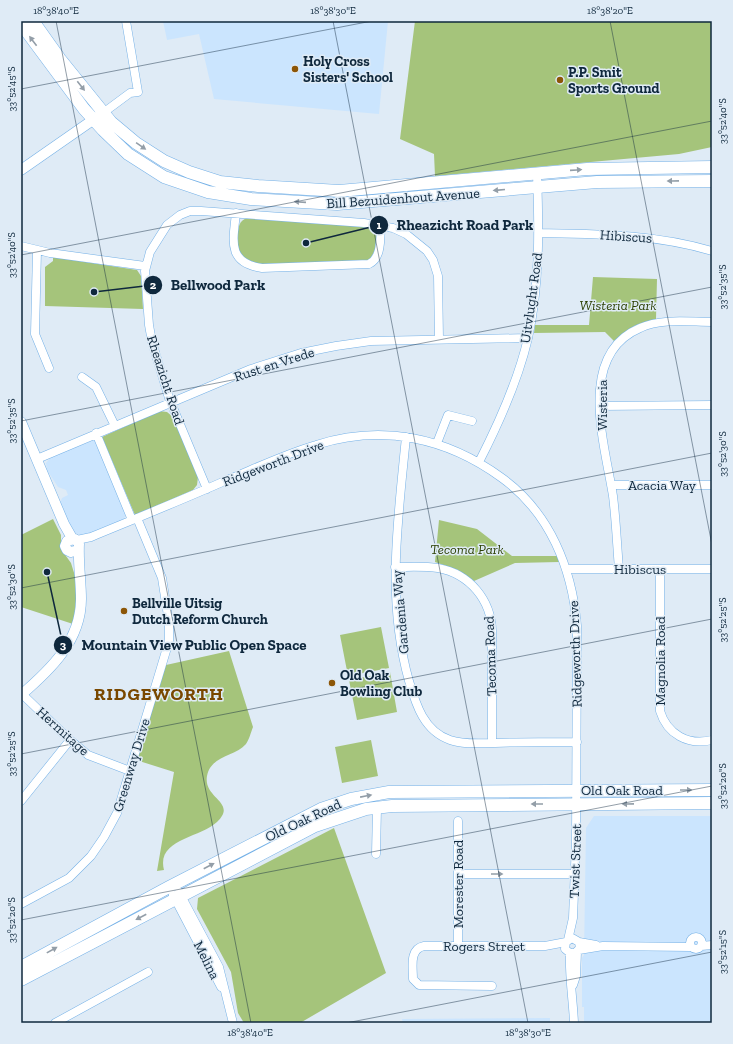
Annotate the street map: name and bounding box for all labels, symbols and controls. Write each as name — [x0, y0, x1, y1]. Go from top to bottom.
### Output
text: 18°38'40"E — [33, 5, 79, 17]
text: 18°38'30"E — [310, 5, 356, 17]
text: 18°38'20"E — [587, 5, 633, 17]
one-way arrow — [29, 35, 38, 46]
place label: Holy Cross Sisters' School — [303, 53, 393, 86]
marker: Holy Cross Sisters' School — [290, 64, 300, 74]
place label: P.P. Smit Sports Ground — [568, 64, 659, 97]
text: 33°52'45"S — [6, 66, 18, 112]
marker: P.P. Smit Sports Ground — [555, 75, 565, 85]
one-way arrow — [77, 80, 86, 91]
text: 33°52'40"S — [717, 98, 729, 144]
one-way arrow — [136, 142, 146, 150]
one-way arrow — [570, 167, 582, 173]
one-way arrow — [666, 178, 679, 184]
street label: Bill Bezuidenhout Avenue — [326, 185, 481, 212]
one-way arrow — [493, 187, 505, 193]
one-way arrow — [293, 199, 306, 206]
callout: Rheazicht Road Park — [369, 211, 542, 238]
text: Rheazicht Road Park — [397, 216, 534, 234]
text: 1 — [377, 218, 382, 232]
street label: Hibiscus — [599, 226, 653, 247]
text: 33°52'40"S — [6, 232, 18, 278]
street label: Uitvlught Road — [517, 251, 546, 345]
text: 33°52'35"S — [717, 265, 729, 309]
callout: Bellwood Park — [143, 272, 273, 299]
text: Bellwood Park — [171, 276, 266, 294]
text: 2 — [150, 278, 157, 292]
park label: Wisteria Park — [579, 297, 657, 314]
street label: Rheazicht Road — [143, 333, 188, 427]
street label: Rust en Vrede — [232, 343, 317, 385]
street label: Wisteria — [594, 379, 611, 431]
text: 33°52'35"S — [6, 399, 18, 443]
text: 33°52'30"S — [717, 431, 729, 477]
street label: Ridgeworth Drive — [220, 436, 327, 491]
street label: Acacia Way — [628, 477, 697, 494]
park label: Tecoma Park — [430, 541, 504, 558]
street label: Hibiscus — [614, 561, 666, 578]
text: 33°52'30"S — [6, 564, 18, 610]
street label: Gardenia Way — [388, 568, 413, 655]
place label: Bellville Uitsig Dutch Reform Church — [132, 595, 268, 628]
text: 33°52'25"S — [717, 597, 729, 643]
street label: Ridgeworth Drive — [565, 600, 586, 708]
marker: Bellville Uitsig Dutch Reform Church — [119, 606, 129, 616]
street label: Tecoma Road — [481, 615, 500, 696]
street label: Magnolia Road — [652, 616, 669, 706]
callout: Mountain View Public Open Space — [53, 631, 315, 658]
text: Mountain View Public Open Space — [82, 636, 306, 654]
text: 3 — [60, 638, 67, 652]
place label: Old Oak Bowling Club — [340, 667, 423, 700]
marker: Old Oak Bowling Club — [327, 678, 337, 688]
district label: RIDGEWORTH — [94, 683, 224, 705]
street label: Hermitage — [33, 703, 93, 760]
street label: Greenway Drive — [109, 716, 154, 814]
text: 33°52'25"S — [6, 731, 18, 777]
text: 33°52'20"S — [717, 763, 729, 809]
street label: Old Oak Road — [581, 782, 663, 799]
one-way arrow — [680, 787, 693, 793]
one-way arrow — [359, 793, 372, 799]
street label: Old Oak Road — [262, 795, 344, 846]
one-way arrow — [622, 800, 634, 807]
one-way arrow — [530, 801, 543, 807]
street label: Twist Street — [566, 823, 585, 899]
street label: Morester Road — [450, 839, 467, 928]
one-way arrow — [204, 863, 215, 870]
one-way arrow — [491, 871, 504, 877]
text: 33°52'20"S — [6, 897, 18, 943]
one-way arrow — [135, 914, 146, 921]
text: 33°52'15"S — [717, 930, 729, 974]
street label: Melina — [190, 938, 224, 983]
street label: Rogers Street — [443, 938, 526, 955]
one-way arrow — [47, 947, 58, 954]
text: 18°38'40"E — [227, 1027, 273, 1039]
text: 18°38'30"E — [505, 1027, 551, 1039]

